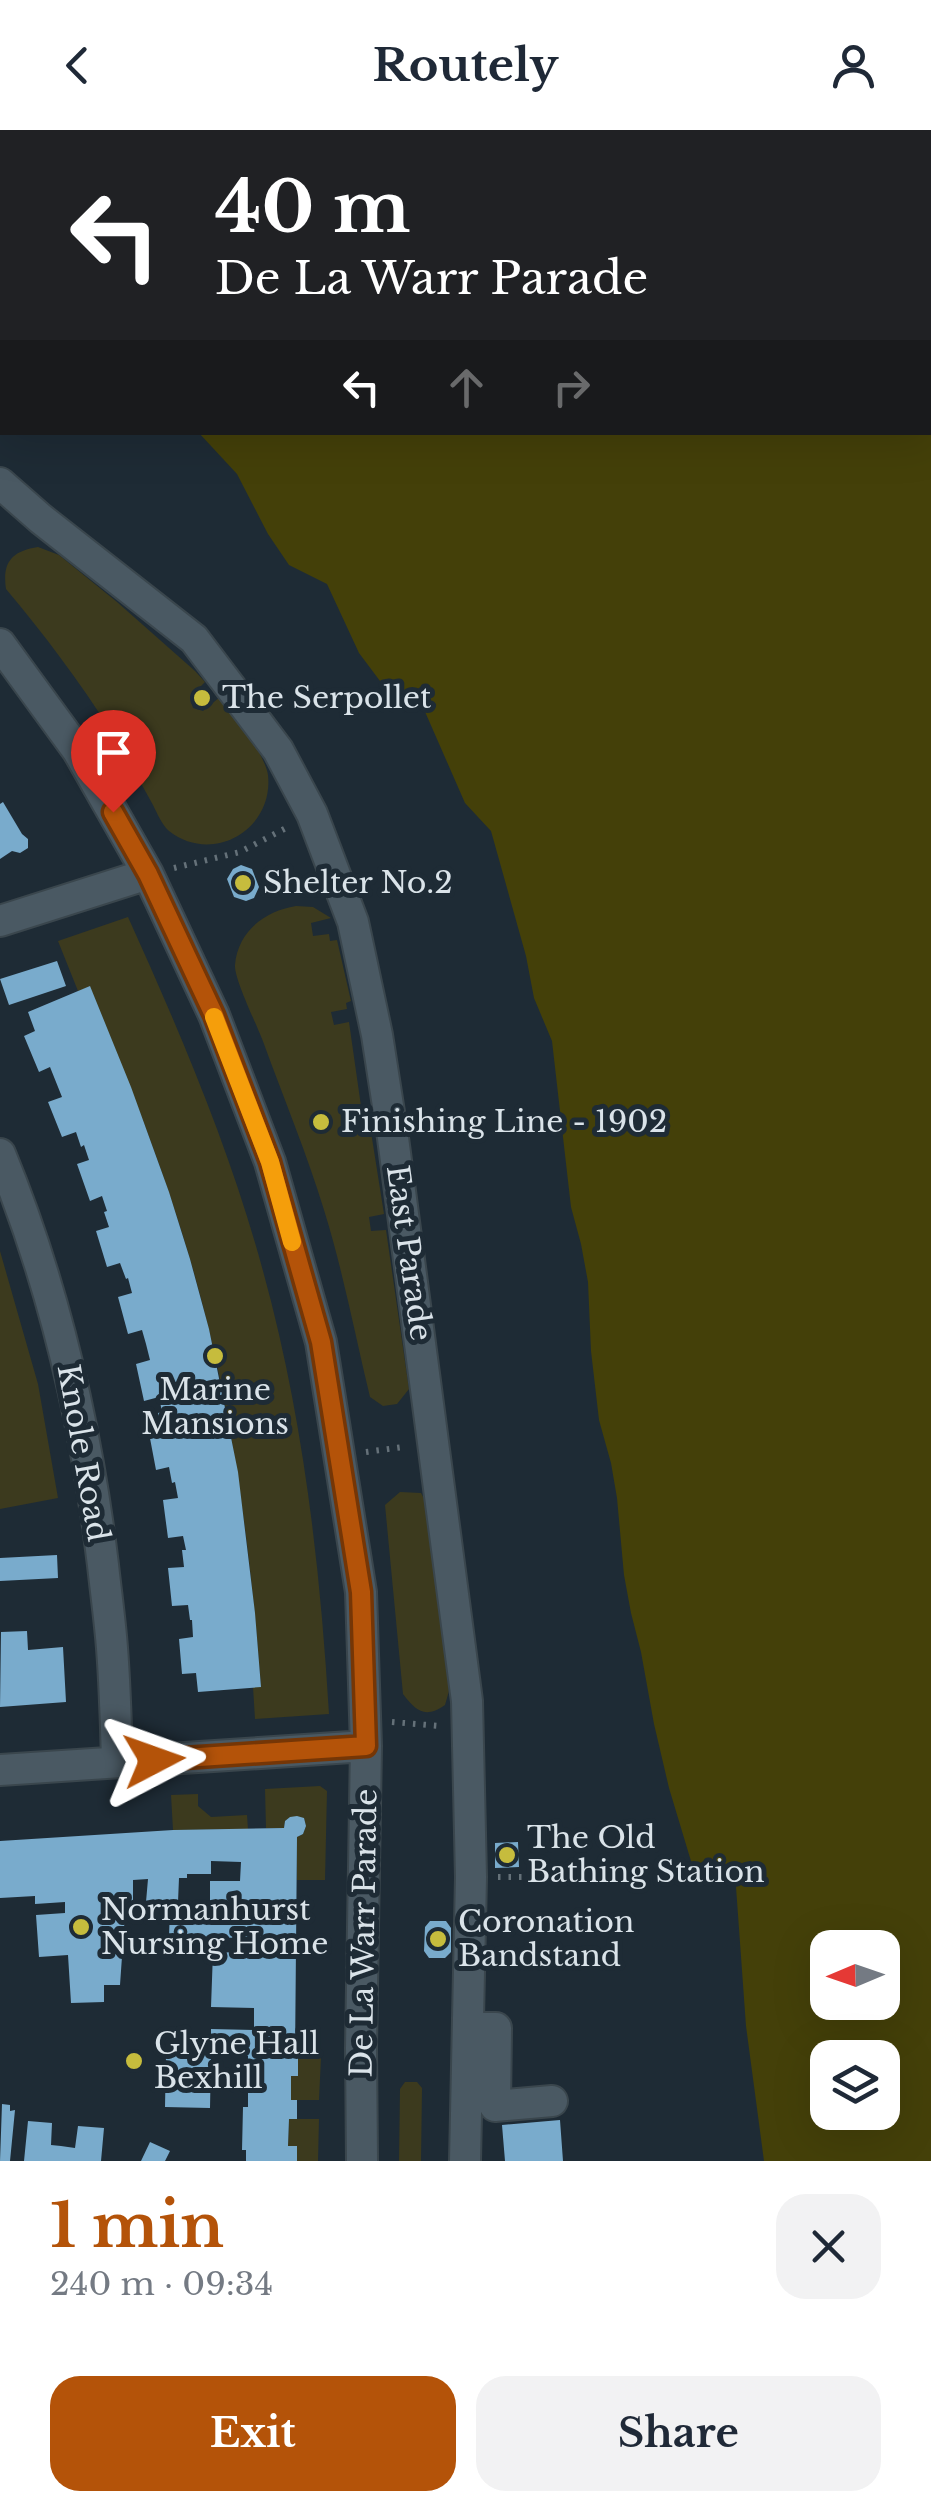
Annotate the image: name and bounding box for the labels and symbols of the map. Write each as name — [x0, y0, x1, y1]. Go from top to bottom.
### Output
place label: The Serpollet — [222, 679, 432, 716]
marker: The Serpollet — [191, 687, 213, 709]
pin — [71, 710, 156, 813]
place label: Shelter No.2 — [263, 864, 453, 901]
marker: Shelter No.2 — [232, 872, 254, 894]
place label: Finishing Line - 1902 — [341, 1103, 667, 1140]
marker: Finishing Line - 1902 — [310, 1111, 332, 1133]
street label: East Parade — [379, 1163, 440, 1343]
marker: Marine Mansions — [204, 1345, 226, 1367]
street label: Knole Road — [50, 1362, 117, 1544]
place label: Marine Mansions — [141, 1371, 289, 1442]
position arrow — [102, 1708, 206, 1812]
street label: De La Warr Parade — [342, 1788, 385, 2078]
place label: The Old Bathing Station — [527, 1819, 765, 1890]
marker: The Old Bathing Station — [496, 1844, 518, 1866]
place label: Normanhurst Nursing Home — [101, 1891, 328, 1962]
place label: Coronation Bandstand — [458, 1903, 634, 1974]
marker: Normanhurst Nursing Home — [70, 1916, 92, 1938]
marker: Coronation Bandstand — [427, 1928, 449, 1950]
north arrow — [810, 1930, 900, 2020]
place label: Glyne Hall Bexhill — [154, 2025, 319, 2096]
marker: Glyne Hall Bexhill — [123, 2050, 145, 2072]

